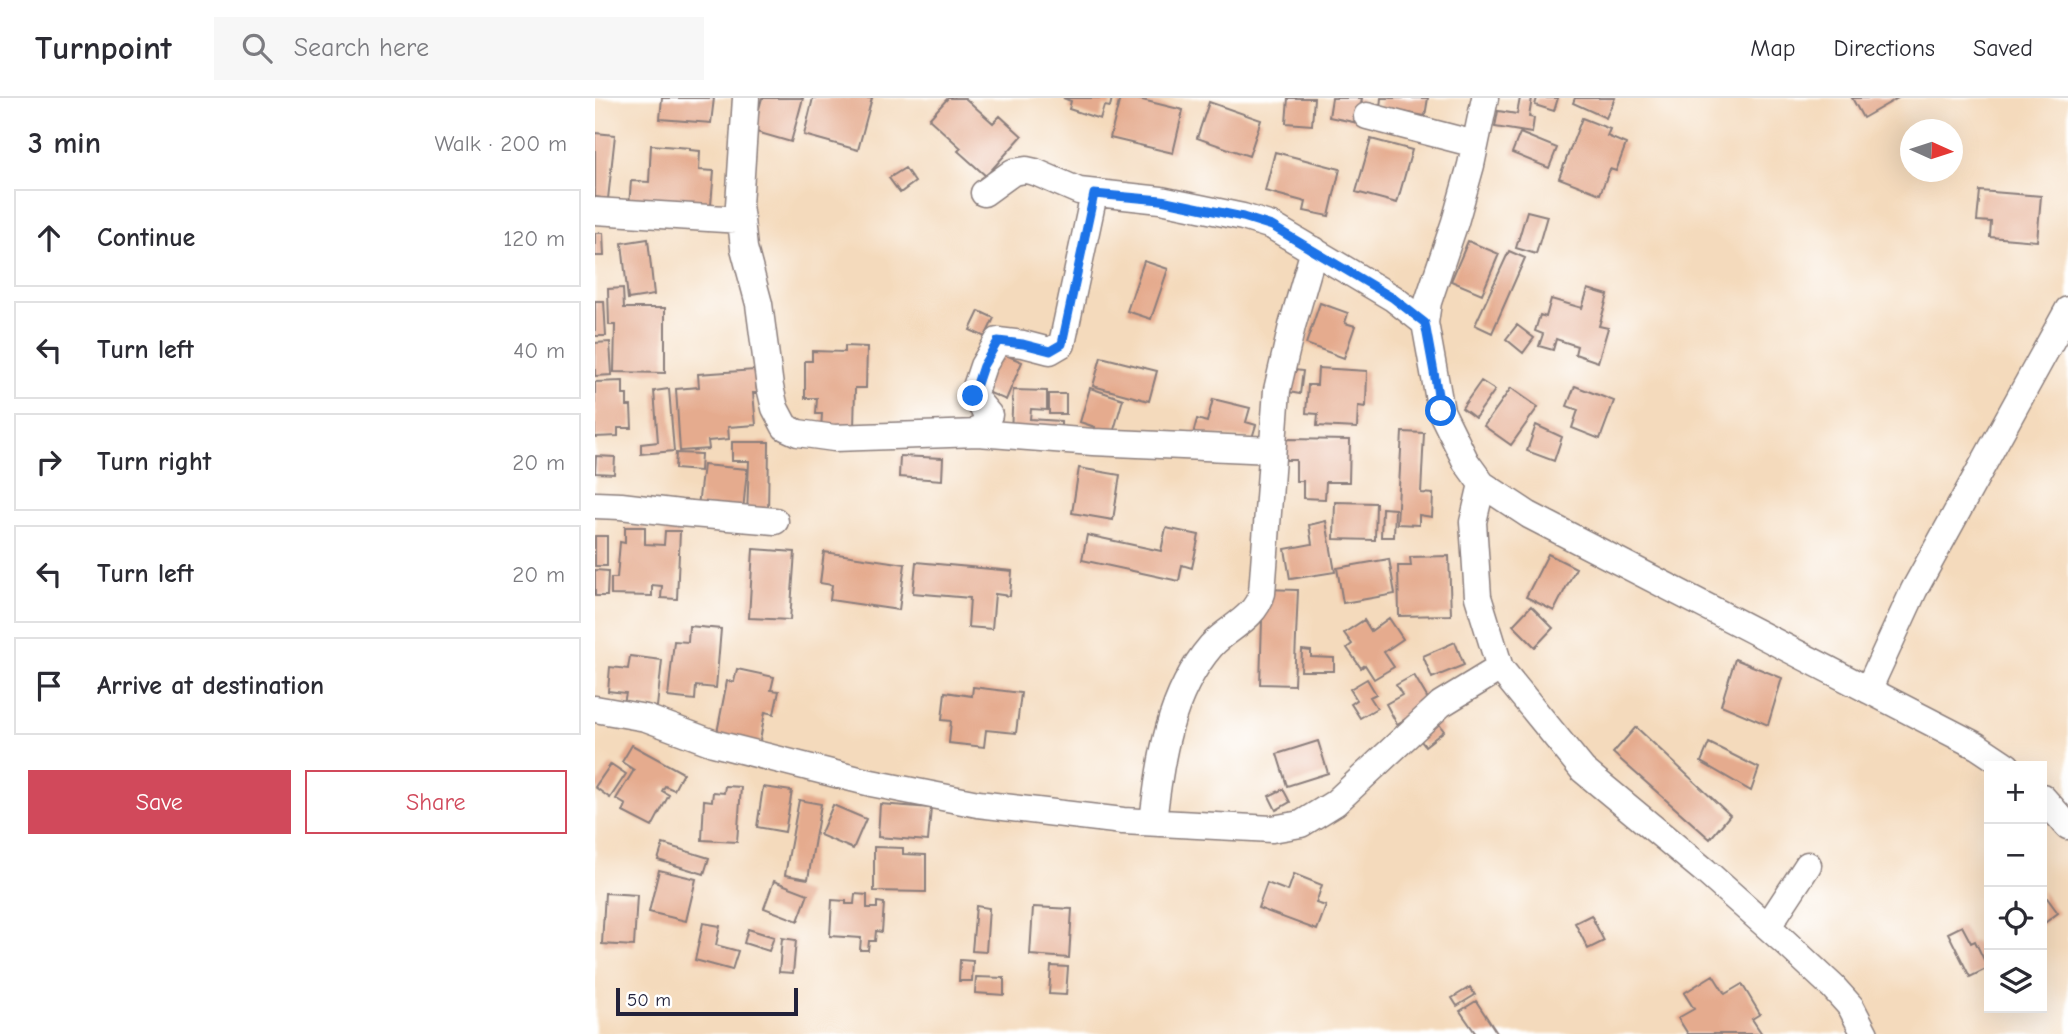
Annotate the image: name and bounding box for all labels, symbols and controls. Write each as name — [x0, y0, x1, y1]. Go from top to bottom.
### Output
search box — [214, 17, 704, 80]
text: Turnpoint — [35, 29, 172, 67]
icon: search — [238, 29, 276, 67]
text: Search here — [294, 33, 429, 63]
text: Map — [1750, 34, 1796, 62]
text: Directions — [1834, 34, 1935, 62]
text: Saved — [1973, 34, 2033, 62]
north arrow — [1900, 119, 1963, 182]
text: 3 min — [28, 126, 101, 161]
text: Walk · 200 m — [434, 130, 567, 157]
icon: ahead — [30, 219, 68, 257]
text: Continue — [97, 223, 195, 253]
text: 120 m — [503, 225, 565, 252]
icon: left — [30, 331, 68, 369]
text: Turn left — [97, 335, 194, 365]
text: 40 m — [513, 337, 565, 364]
route end — [957, 380, 988, 411]
route start — [1425, 395, 1456, 426]
icon: right — [30, 443, 68, 481]
text: Turn right — [97, 447, 211, 477]
text: 20 m — [512, 449, 565, 476]
icon: left — [30, 555, 68, 593]
text: Turn left — [97, 559, 194, 589]
text: 20 m — [512, 561, 565, 588]
icon: arrive — [30, 667, 68, 705]
text: Arrive at destination — [97, 671, 324, 701]
map controls — [1984, 761, 2047, 1013]
button: + — [1984, 761, 2047, 824]
button: Save — [28, 770, 291, 834]
button: Share — [305, 770, 567, 834]
button: − — [1984, 824, 2047, 887]
button: locate — [1984, 887, 2047, 950]
button: layers — [1984, 950, 2047, 1013]
scale bar — [616, 985, 798, 1017]
text: 50 m — [627, 989, 671, 1011]

